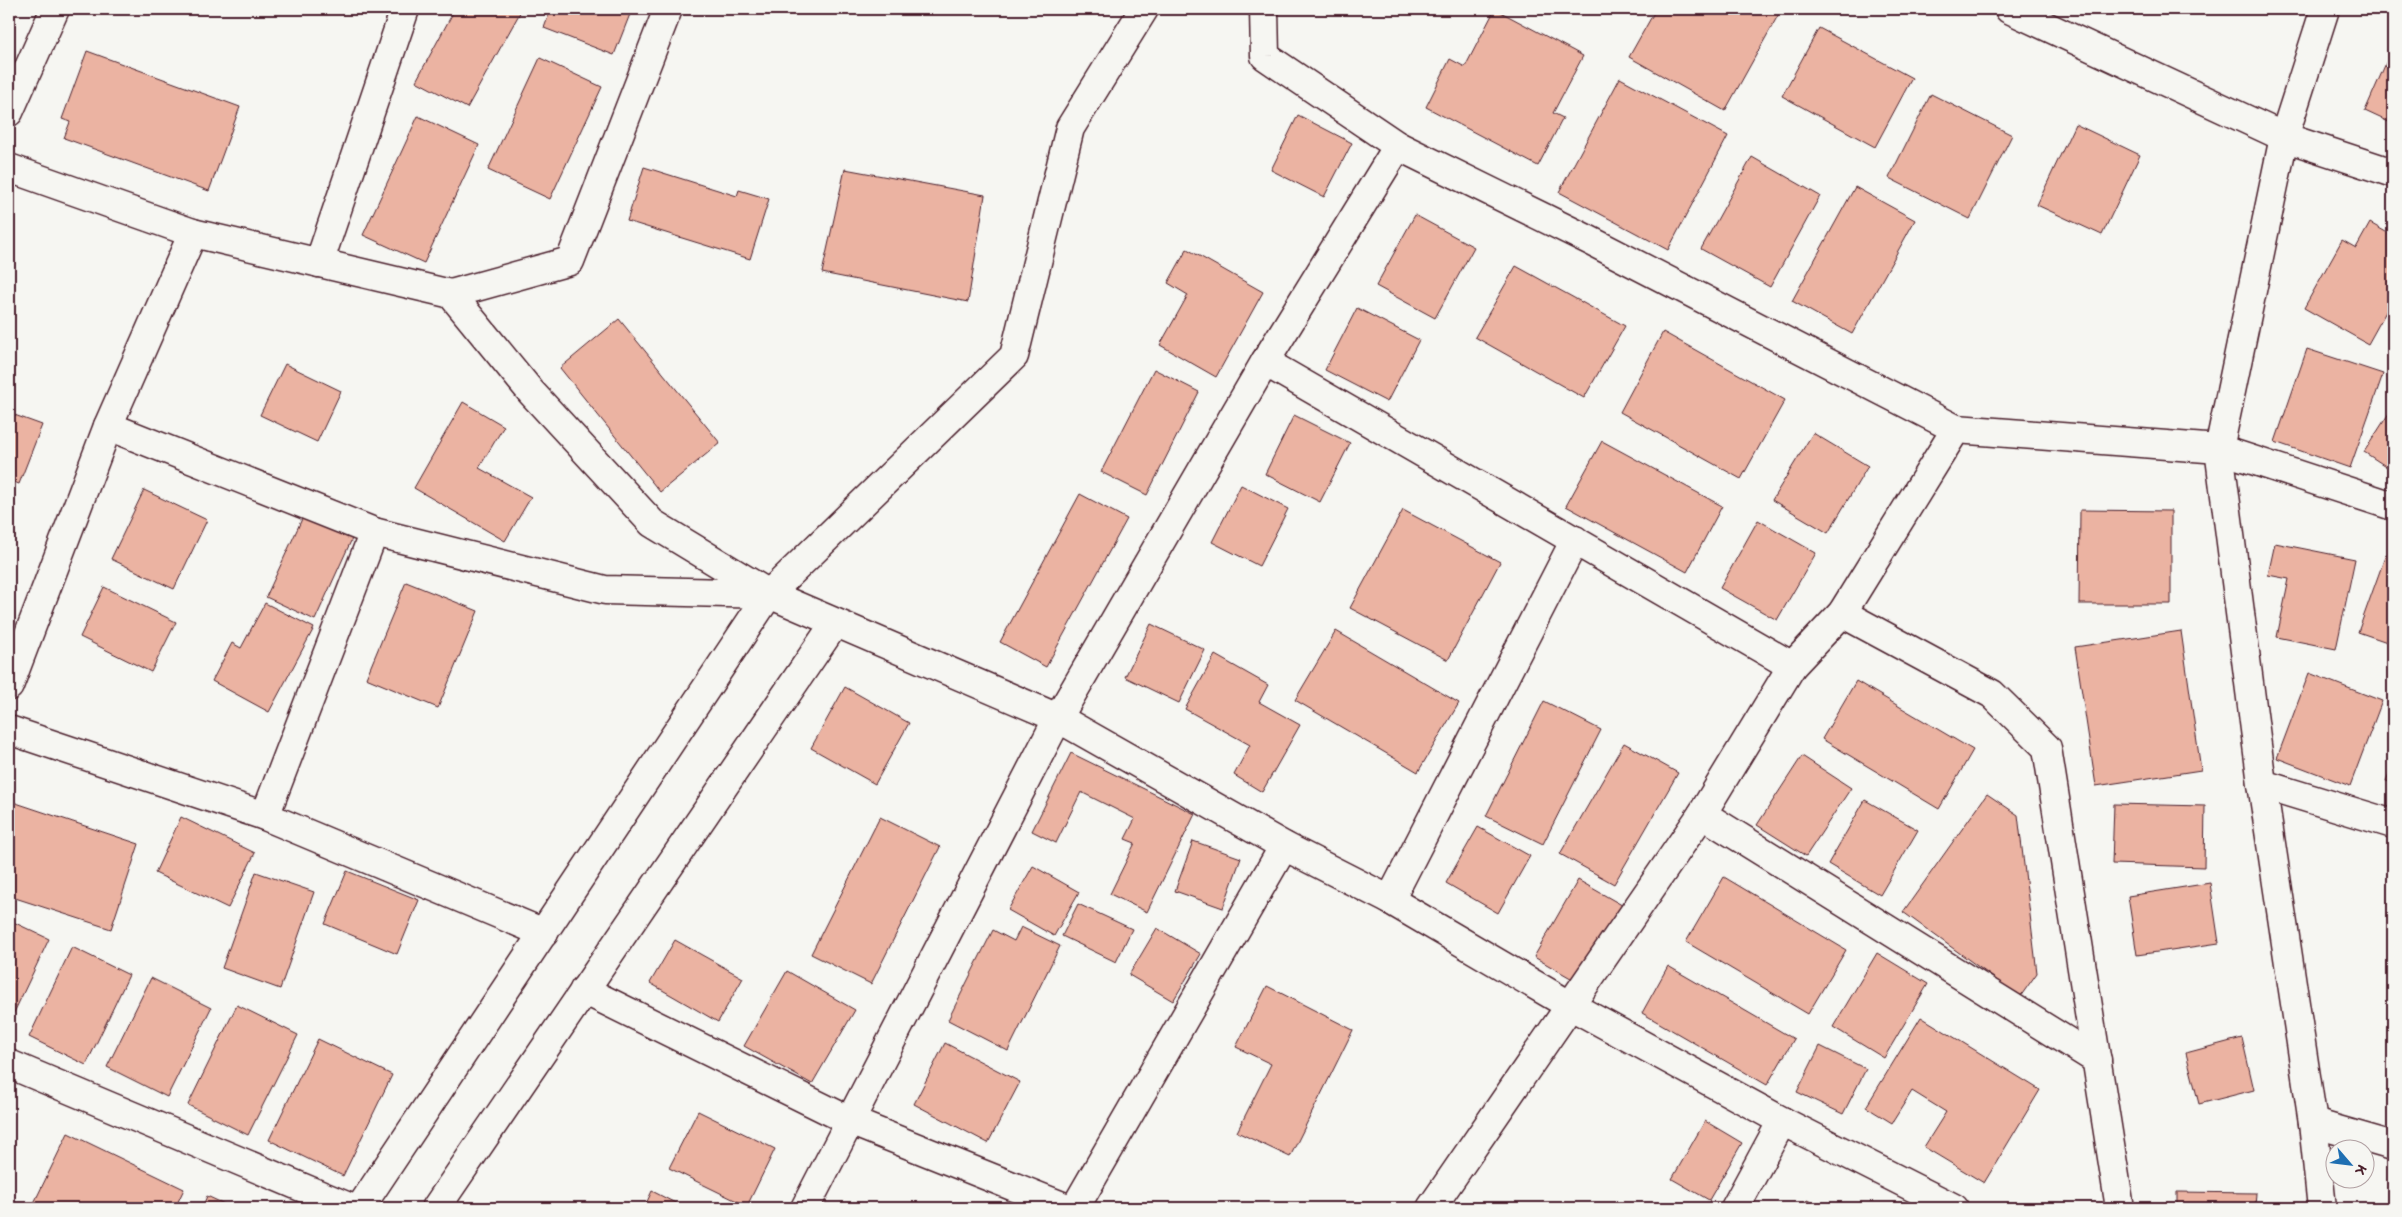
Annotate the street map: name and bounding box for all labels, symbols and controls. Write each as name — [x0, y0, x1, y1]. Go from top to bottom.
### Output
north arrow — [2324, 1140, 2374, 1190]
text: K — [2351, 1162, 2371, 1179]

